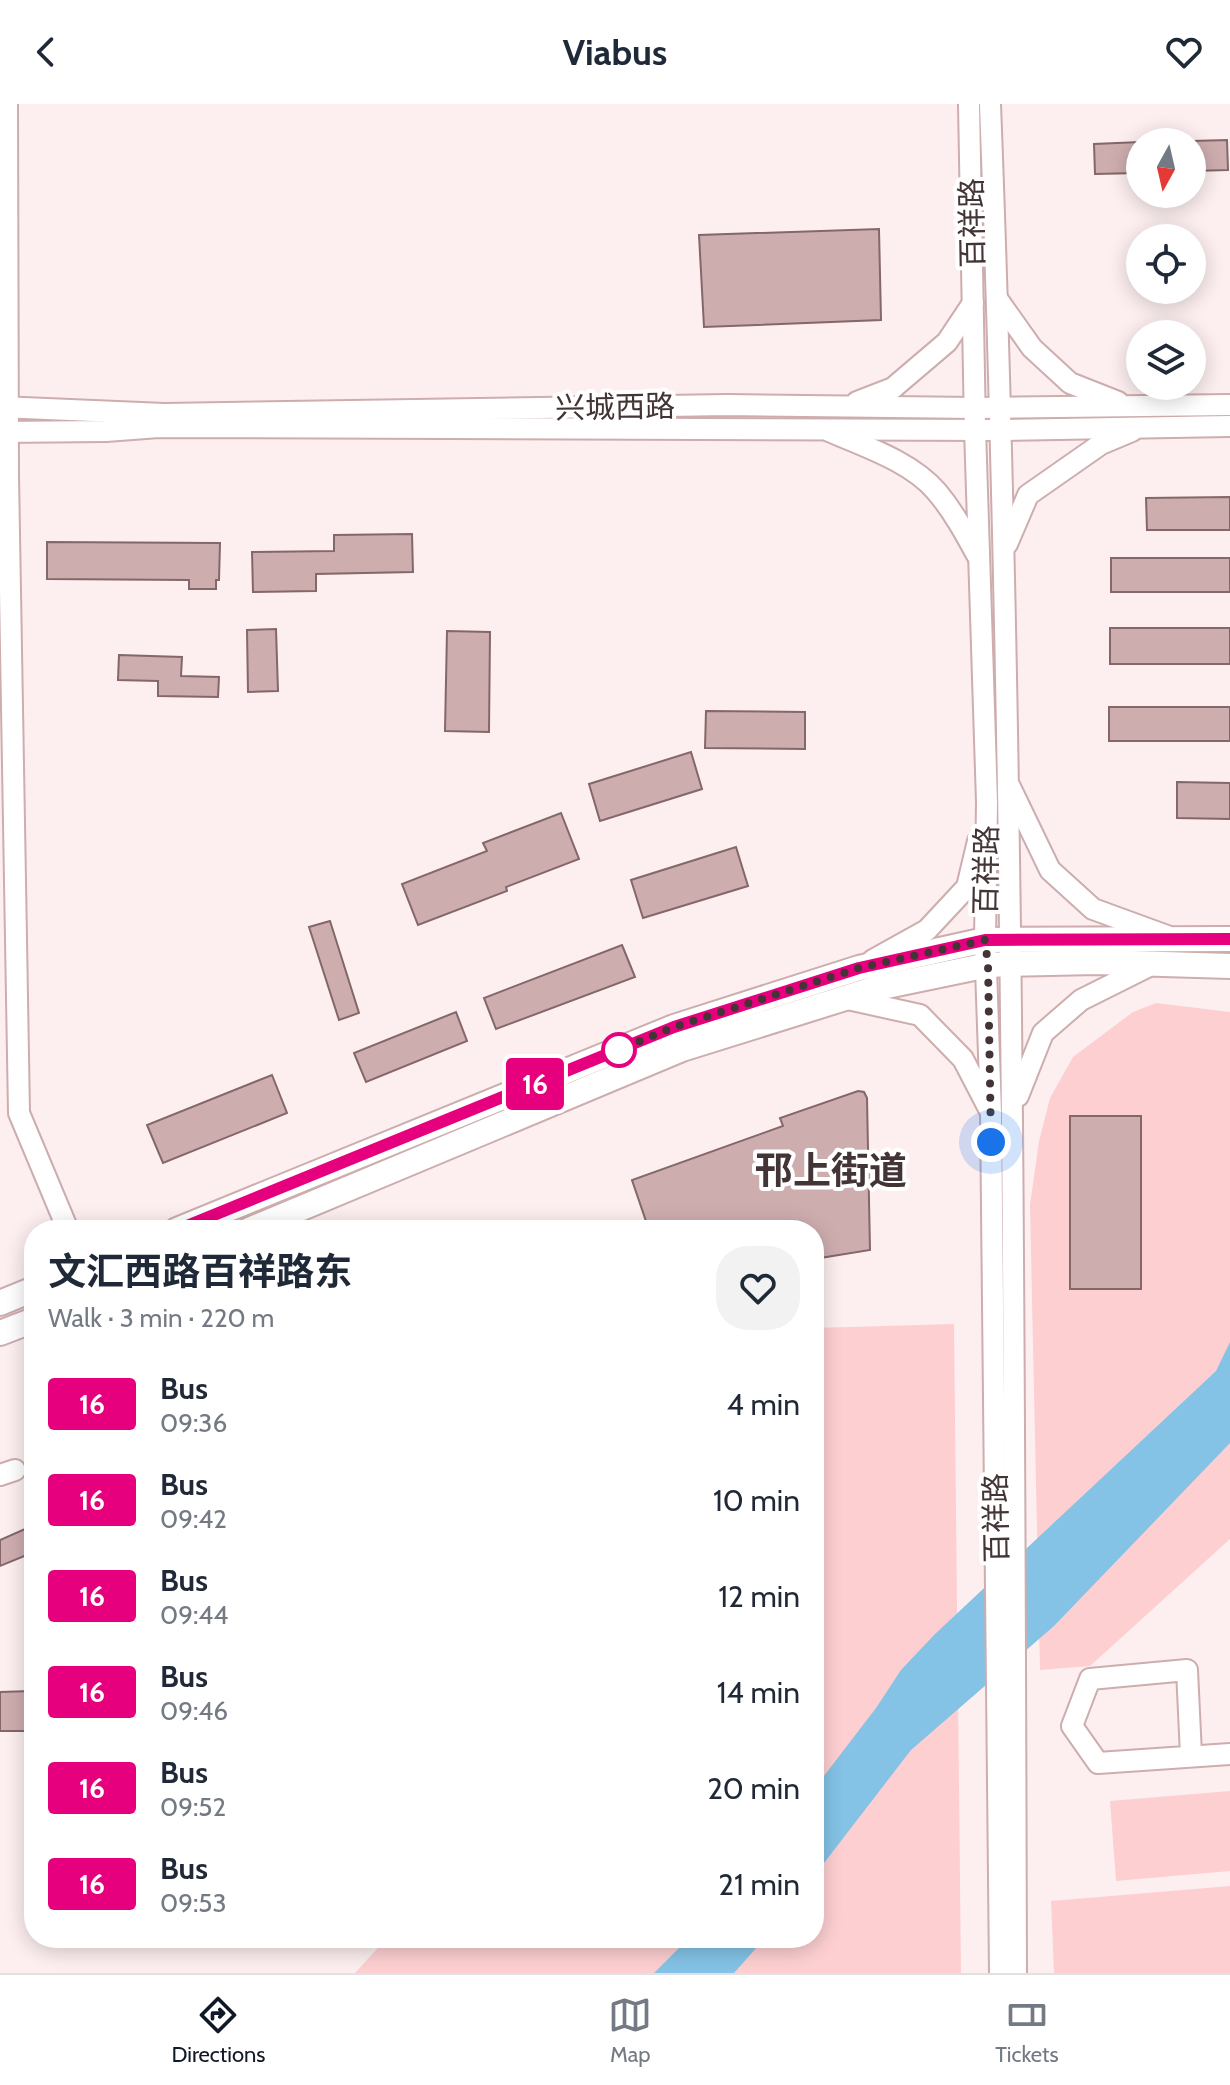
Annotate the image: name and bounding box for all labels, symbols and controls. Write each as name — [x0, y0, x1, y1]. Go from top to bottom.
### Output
icon: back — [24, 30, 68, 74]
text: Viabus — [563, 30, 667, 74]
icon: heart — [1162, 30, 1206, 74]
north arrow — [1126, 128, 1206, 208]
map controls — [1126, 128, 1206, 400]
street label: 百祥路 — [953, 178, 991, 268]
button: locate — [1126, 224, 1206, 304]
button: layers — [1126, 320, 1206, 400]
street label: 兴城西路 — [555, 387, 675, 427]
street label: 百祥路 — [967, 825, 1005, 915]
unlabelled marker — [602, 1033, 636, 1067]
line badge: 16 — [499, 1058, 571, 1110]
text: 16 — [522, 1067, 548, 1101]
your location — [971, 1122, 1011, 1162]
district label: 邗上街道 — [755, 1147, 907, 1194]
button: heart — [716, 1246, 800, 1330]
text: 文汇西路百祥路东 — [48, 1248, 352, 1295]
text: Walk · 3 min · 220 m — [48, 1302, 274, 1334]
text: Bus — [160, 1370, 208, 1407]
text: 4 min — [726, 1386, 800, 1423]
text: 16 — [79, 1387, 105, 1421]
text: 09:36 — [160, 1407, 227, 1439]
text: Bus — [160, 1466, 208, 1503]
street label: 百祥路 — [977, 1473, 1015, 1563]
text: 10 min — [713, 1482, 800, 1519]
text: 16 — [79, 1483, 105, 1517]
text: 09:42 — [160, 1503, 227, 1535]
text: Bus — [160, 1562, 208, 1599]
text: 12 min — [718, 1578, 800, 1615]
text: 16 — [79, 1579, 105, 1613]
text: 09:44 — [160, 1599, 228, 1631]
text: Bus — [160, 1658, 208, 1695]
text: 14 min — [717, 1674, 800, 1711]
text: 16 — [79, 1675, 105, 1709]
text: 09:46 — [160, 1695, 228, 1727]
text: Bus — [160, 1754, 208, 1791]
text: 20 min — [707, 1770, 800, 1807]
text: 16 — [79, 1771, 105, 1805]
text: 09:52 — [160, 1791, 226, 1823]
text: Bus — [160, 1850, 208, 1887]
text: 21 min — [718, 1866, 800, 1903]
text: 16 — [79, 1867, 105, 1901]
text: 09:53 — [160, 1887, 226, 1919]
tab: Directions — [171, 1993, 265, 2068]
tab: Map — [608, 1993, 652, 2068]
tab: Tickets — [995, 1993, 1059, 2068]

